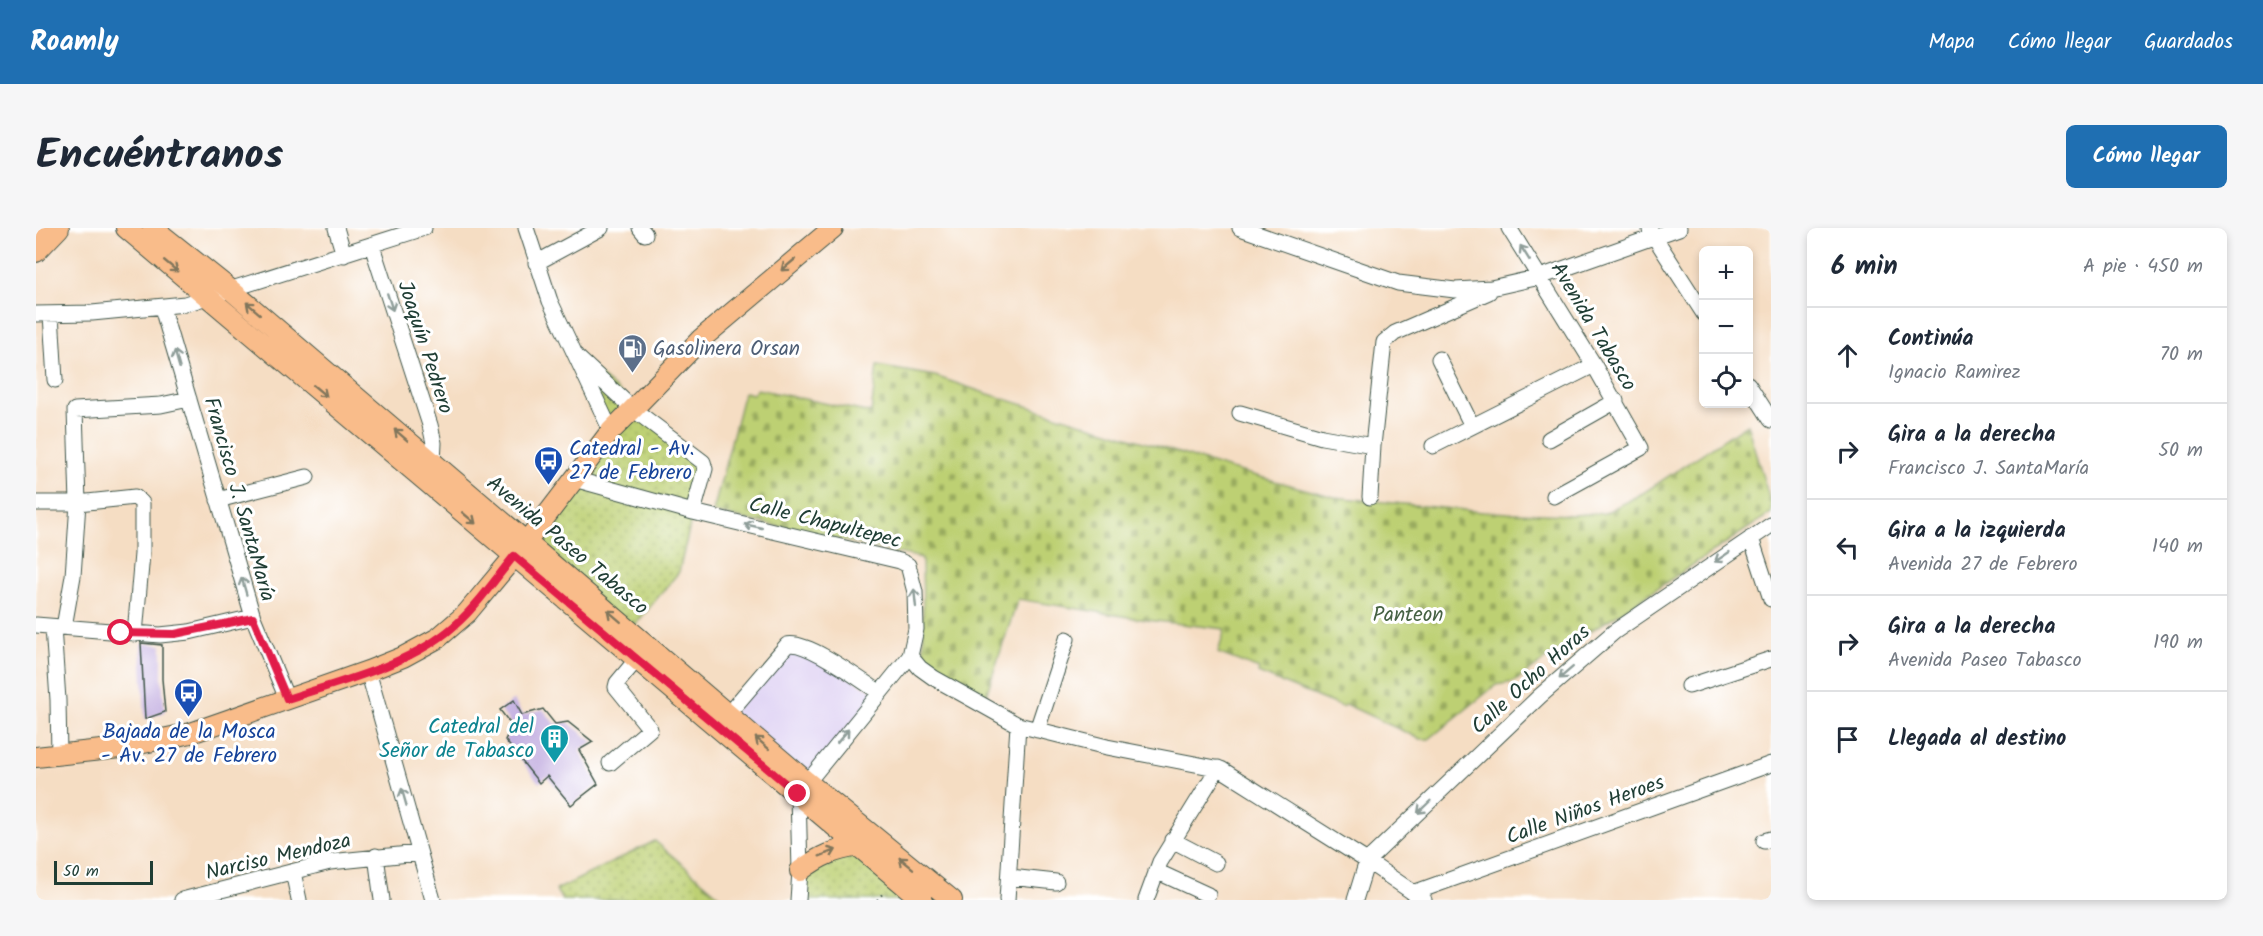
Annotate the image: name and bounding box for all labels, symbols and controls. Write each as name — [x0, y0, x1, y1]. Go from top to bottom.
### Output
text: Roamly — [30, 20, 119, 65]
text: Mapa — [1928, 26, 1975, 59]
text: Cómo llegar — [2008, 26, 2111, 59]
text: Guardados — [2144, 26, 2233, 59]
text: Encuéntranos — [36, 123, 283, 190]
button: Cómo llegar — [2066, 125, 2227, 188]
one-way arrow — [1518, 245, 1530, 262]
map controls — [1699, 246, 1753, 408]
button: + — [1699, 246, 1753, 300]
text: 6 min — [1831, 246, 1898, 288]
text: A pie · 450 m — [2083, 251, 2203, 283]
street label: Avenida Tabasco — [1541, 256, 1644, 398]
one-way arrow — [163, 259, 179, 272]
one-way arrow — [780, 259, 796, 272]
street label: Joaquín Pedrero — [388, 277, 462, 418]
one-way arrow — [385, 292, 396, 311]
button: − — [1699, 300, 1753, 354]
one-way arrow — [246, 301, 261, 315]
text: Continúa — [1888, 322, 1973, 357]
fuel station icon: Gasolinera Orsan — [616, 332, 648, 374]
place label: Gasolinera Orsan — [653, 333, 800, 366]
icon: ahead — [1831, 339, 1864, 372]
text: 70 m — [2160, 339, 2203, 371]
one-way arrow — [171, 349, 182, 368]
button: locate — [1699, 354, 1753, 408]
text: Ignacio Ramirez — [1888, 357, 2021, 389]
one-way arrow — [312, 385, 328, 398]
street label: Francisco J. SantaMaría — [194, 393, 284, 605]
text: Gira a la derecha — [1888, 418, 2055, 453]
one-way arrow — [394, 428, 409, 442]
place label: Catedral - Av. 27 de Febrero — [569, 433, 695, 490]
icon: right — [1831, 435, 1864, 468]
text: 50 m — [2158, 435, 2203, 467]
bus stop icon: Catedral - Av. 27 de Febrero — [532, 444, 564, 486]
text: Francisco J. SantaMaría — [1888, 453, 2089, 485]
street label: Avenida Paseo Tabasco — [479, 468, 656, 624]
street label: Calle Chapultepec — [745, 489, 904, 558]
one-way arrow — [461, 511, 477, 524]
text: Gira a la izquierda — [1888, 514, 2066, 549]
one-way arrow — [743, 519, 762, 531]
icon: left — [1831, 531, 1864, 564]
text: 140 m — [2152, 531, 2203, 563]
text: Avenida 27 de Febrero — [1888, 549, 2078, 581]
one-way arrow — [1714, 551, 1731, 564]
one-way arrow — [238, 577, 249, 596]
one-way arrow — [909, 589, 920, 609]
park label: Panteon — [1373, 599, 1443, 632]
one-way arrow — [606, 609, 622, 622]
text: Gira a la derecha — [1888, 610, 2055, 645]
street label: Calle Ocho Horas — [1464, 617, 1598, 743]
route start — [107, 619, 133, 645]
icon: right — [1831, 627, 1864, 660]
text: 190 m — [2153, 627, 2203, 659]
text: Avenida Paseo Tabasco — [1888, 645, 2082, 677]
one-way arrow — [1559, 666, 1574, 680]
bus stop icon: Bajada de la Mosca - Av. 27 de Febrero — [173, 676, 205, 718]
place label: Catedral del Señor de Tabasco — [379, 711, 534, 768]
place label: Bajada de la Mosca - Av. 27 de Febrero — [101, 716, 277, 773]
building icon: Catedral del Señor de Tabasco — [539, 722, 571, 764]
text: Llegada al destino — [1888, 722, 2066, 757]
icon: arrive — [1831, 723, 1864, 756]
one-way arrow — [837, 728, 850, 744]
one-way arrow — [755, 736, 770, 750]
street label: Calle Niños Heroes — [1502, 766, 1669, 854]
route end — [784, 780, 810, 806]
one-way arrow — [397, 787, 409, 806]
one-way arrow — [1416, 799, 1431, 814]
street label: Narciso Mendoza — [202, 825, 354, 890]
one-way arrow — [818, 847, 837, 858]
one-way arrow — [899, 857, 915, 870]
scale bar — [54, 858, 153, 886]
text: 50 m — [63, 859, 99, 884]

